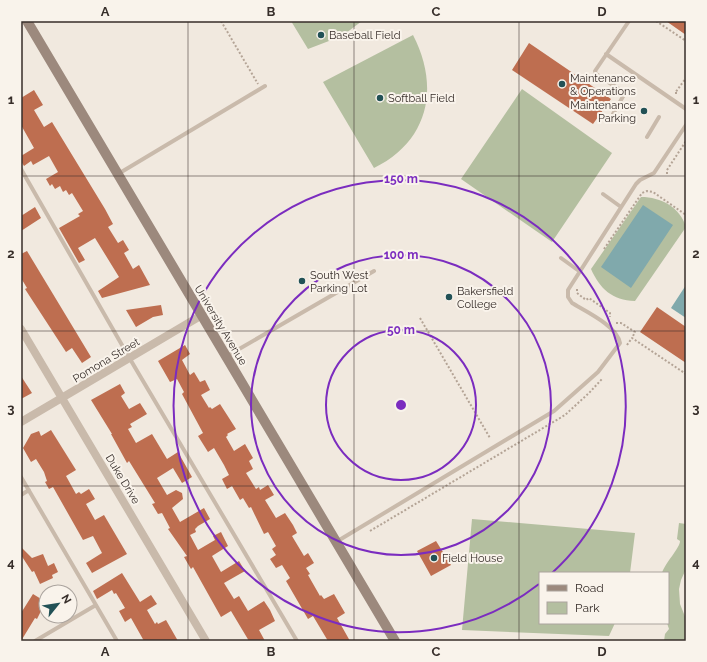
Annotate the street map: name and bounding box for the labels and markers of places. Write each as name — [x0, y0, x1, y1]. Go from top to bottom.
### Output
place label: Baseball Field — [329, 29, 401, 42]
marker: Baseball Field — [316, 30, 326, 40]
place label: Maintenance & Operations — [570, 72, 636, 98]
marker: Maintenance & Operations — [557, 79, 567, 89]
place label: Softball Field — [388, 92, 455, 105]
marker: Softball Field — [375, 93, 385, 103]
place label: Maintenance Parking — [570, 99, 637, 125]
marker: Maintenance Parking — [639, 106, 649, 116]
place label: South West Parking Lot — [310, 269, 369, 295]
marker: South West Parking Lot — [297, 276, 307, 286]
place label: Bakersfield College — [457, 285, 513, 311]
marker: Bakersfield College — [444, 292, 454, 302]
centre of rings — [394, 398, 408, 412]
place label: Field House — [442, 552, 503, 565]
marker: Field House — [429, 553, 439, 563]

